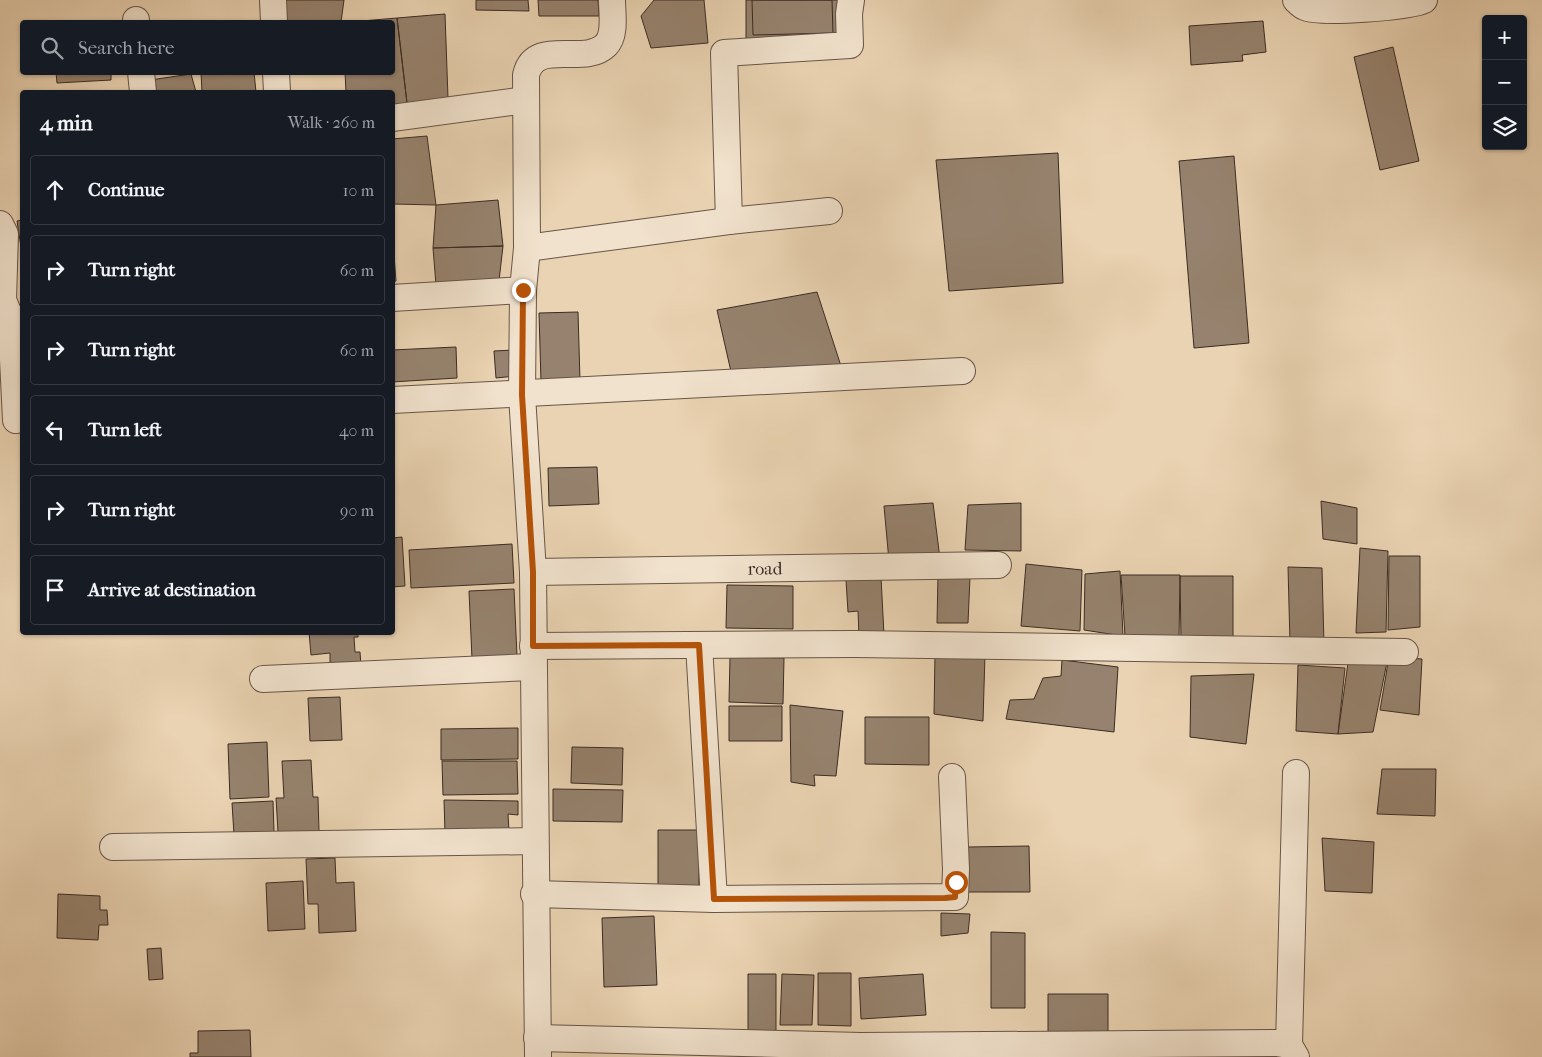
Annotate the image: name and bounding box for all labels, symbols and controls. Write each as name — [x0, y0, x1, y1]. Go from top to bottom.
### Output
map controls — [1482, 15, 1527, 150]
button: + — [1482, 15, 1527, 60]
search box — [20, 20, 395, 75]
icon: search — [38, 34, 66, 62]
text: Search here — [78, 37, 174, 59]
button: − — [1482, 60, 1527, 105]
button: layers — [1482, 105, 1527, 150]
text: 4 min — [40, 111, 93, 135]
text: Walk · 260 m — [288, 113, 375, 132]
icon: ahead — [41, 176, 69, 204]
text: Continue — [88, 179, 164, 201]
text: 10 m — [343, 181, 374, 200]
icon: right — [41, 256, 69, 284]
text: Turn right — [88, 259, 175, 281]
text: 60 m — [340, 261, 374, 280]
route end — [512, 279, 535, 302]
icon: right — [41, 336, 69, 364]
text: Turn right — [88, 339, 175, 361]
text: 60 m — [340, 341, 374, 360]
icon: left — [41, 416, 69, 444]
text: Turn left — [88, 419, 162, 441]
text: 40 m — [339, 421, 374, 440]
icon: right — [41, 496, 69, 524]
text: Turn right — [88, 499, 175, 521]
text: 90 m — [340, 501, 374, 520]
street label: road — [747, 558, 783, 579]
icon: arrive — [41, 576, 69, 604]
text: Arrive at destination — [88, 579, 256, 601]
route start — [945, 871, 968, 894]

